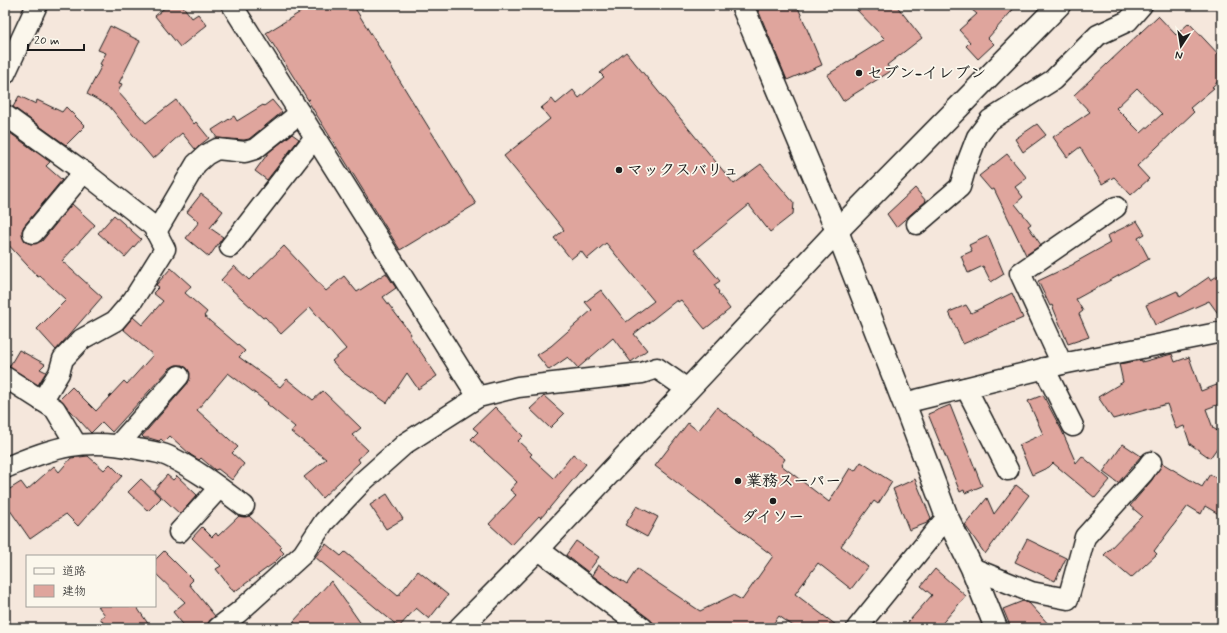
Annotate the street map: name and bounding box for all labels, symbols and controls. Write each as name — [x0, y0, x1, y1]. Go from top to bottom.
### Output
scale bar — [28, 26, 84, 52]
north arrow — [1161, 26, 1201, 66]
text: 20 m — [34, 33, 60, 49]
text: N — [1174, 47, 1184, 62]
place label: セブン-イレブン — [867, 63, 986, 84]
marker: セブン-イレブン — [854, 68, 864, 78]
place label: マックスバリュ — [627, 160, 739, 181]
marker: マックスバリュ — [614, 165, 624, 175]
place label: 業務スーパー — [746, 471, 841, 492]
marker: 業務スーパー — [733, 476, 743, 486]
marker: ダイソー — [768, 496, 778, 506]
place label: ダイソー — [742, 507, 804, 528]
legend — [26, 555, 156, 607]
text: 道路 — [62, 564, 86, 580]
text: 建物 — [62, 584, 86, 600]

